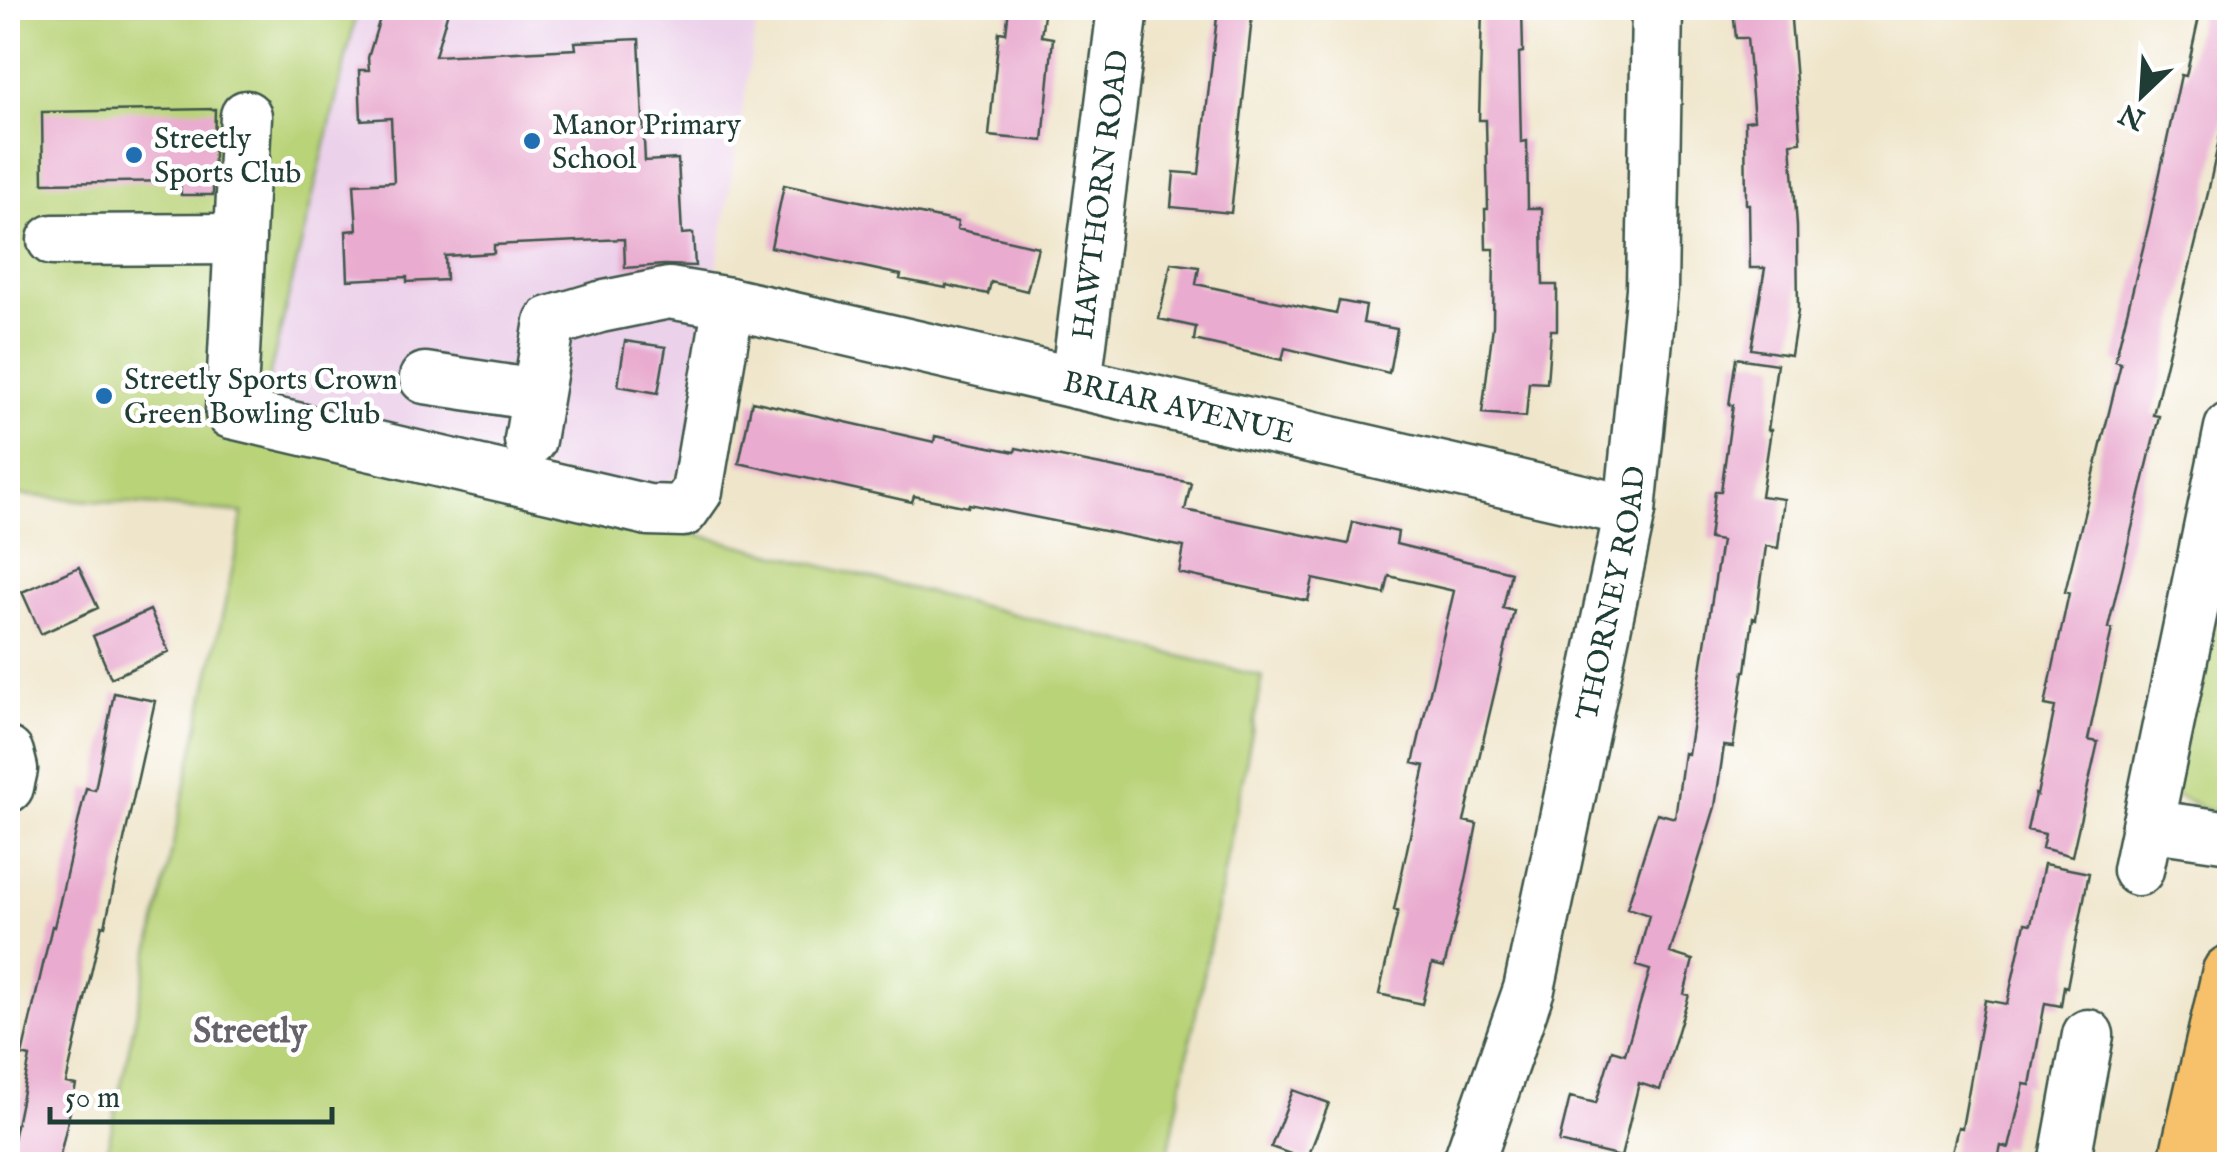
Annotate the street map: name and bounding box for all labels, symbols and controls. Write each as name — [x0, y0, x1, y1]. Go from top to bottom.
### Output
north arrow — [2092, 45, 2192, 145]
street label: HAWTHORN ROAD — [1065, 48, 1139, 342]
text: N — [2114, 94, 2152, 137]
place label: Manor Primary School — [552, 107, 741, 179]
place label: Streetly Sports Club — [154, 121, 301, 193]
marker: Manor Primary School — [521, 130, 543, 152]
marker: Streetly Sports Club — [123, 144, 145, 166]
place label: Streetly Sports Crown Green Bowling Club — [124, 362, 398, 434]
street label: BRIAR AVENUE — [1059, 364, 1298, 454]
marker: Streetly Sports Crown Green Bowling Club — [93, 385, 115, 407]
street label: THORNEY ROAD — [1569, 464, 1655, 724]
district label: Streetly — [193, 1010, 307, 1055]
scale bar — [50, 1062, 332, 1124]
text: 50 m — [65, 1080, 120, 1118]

